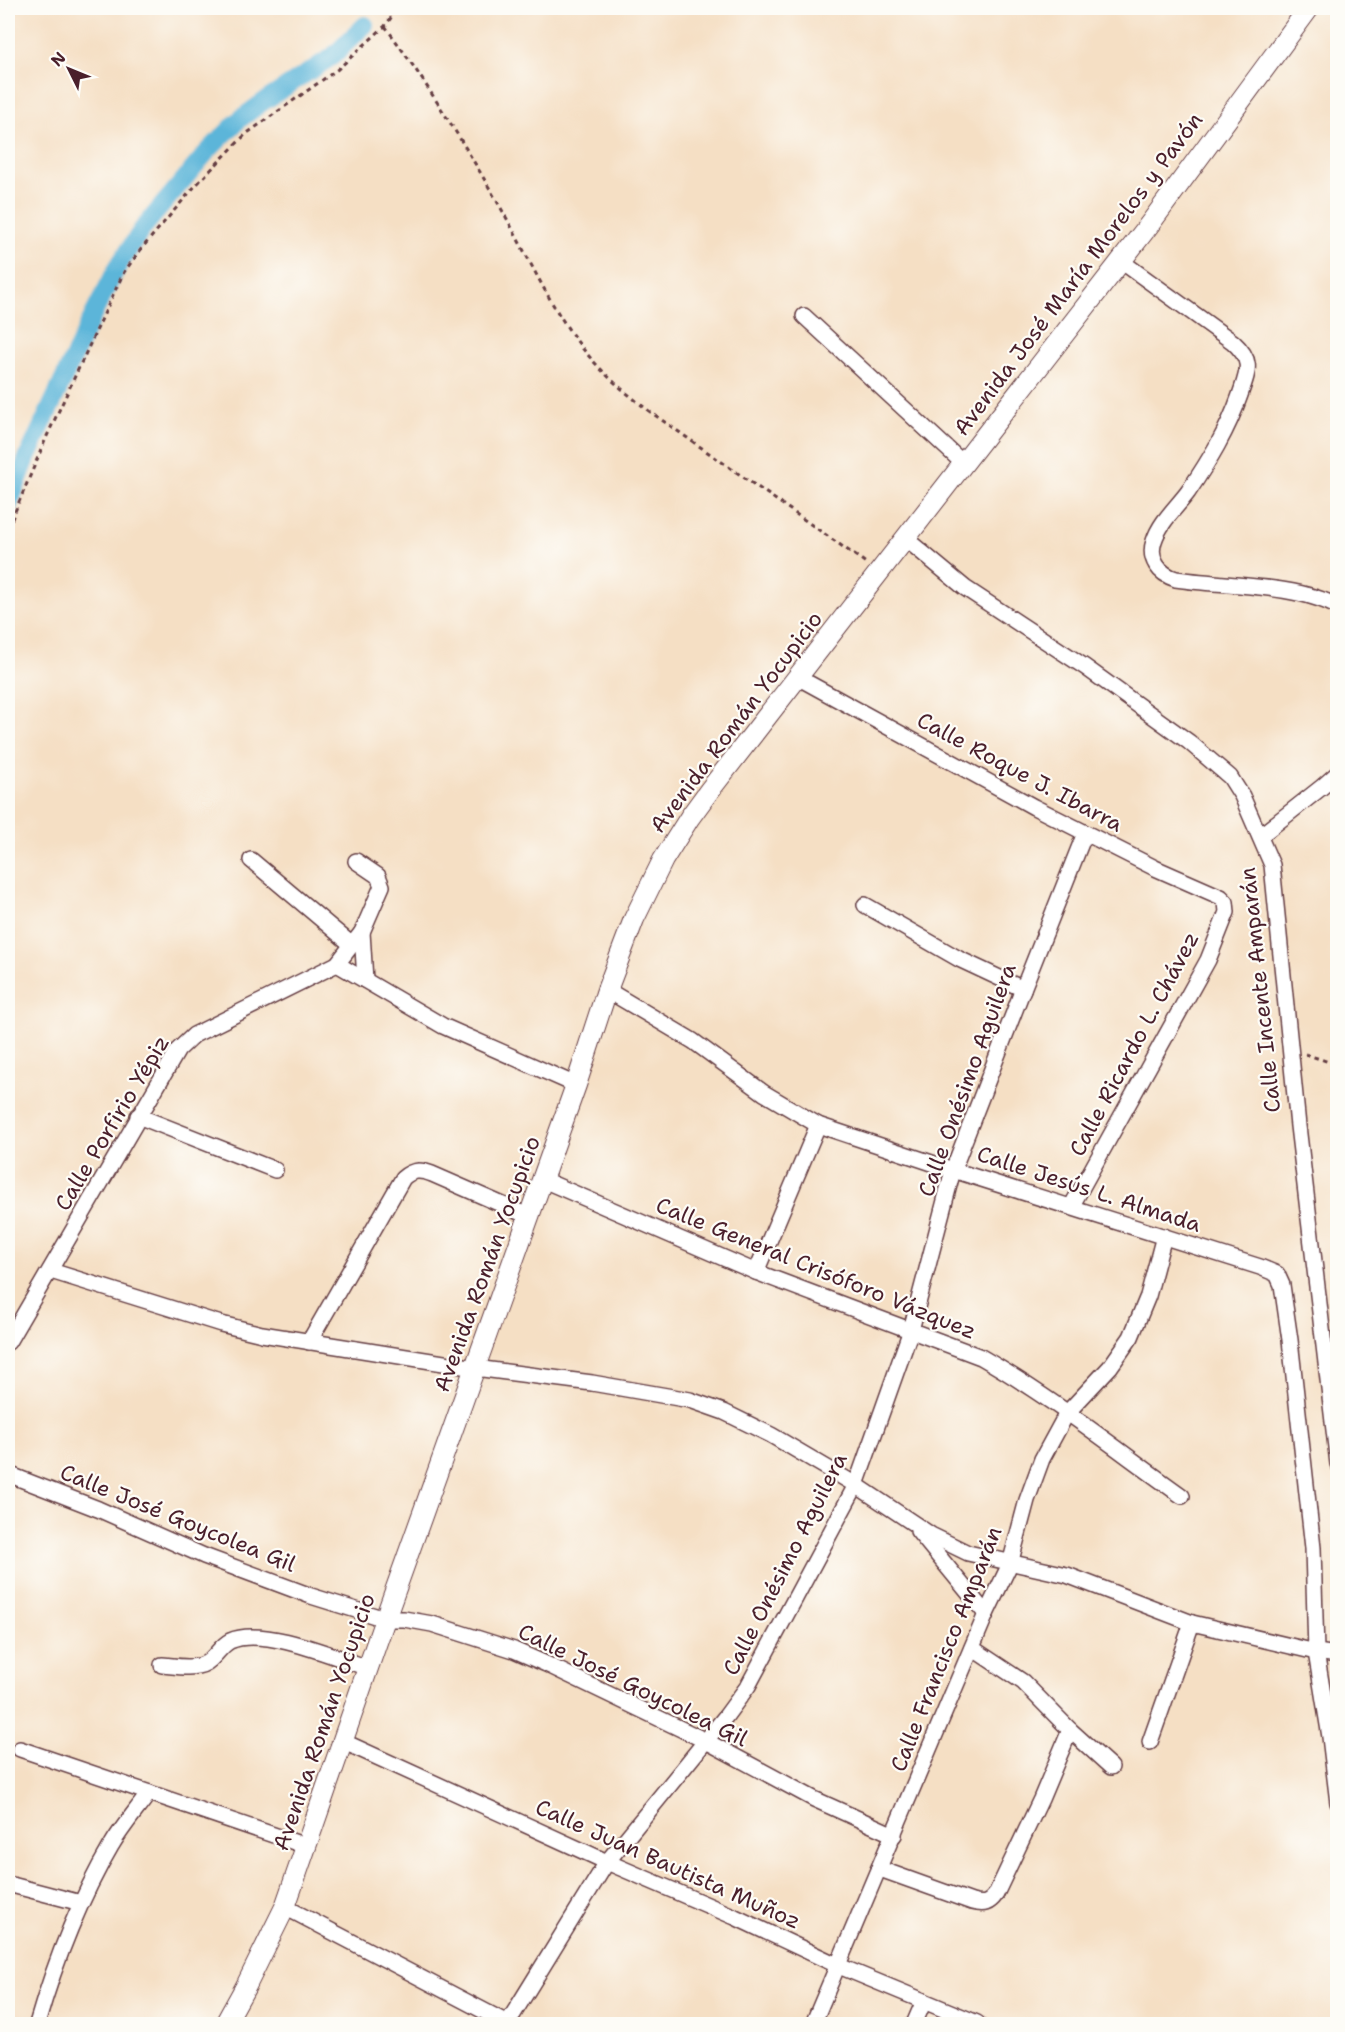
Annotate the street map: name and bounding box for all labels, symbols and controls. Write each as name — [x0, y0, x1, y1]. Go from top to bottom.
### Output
north arrow — [39, 39, 99, 99]
text: N — [46, 47, 70, 71]
street label: Avenida José María Morelos y Pavón — [947, 107, 1209, 441]
street label: Avenida Román Yocupicio — [643, 605, 829, 839]
street label: Calle Roque J. Ibarra — [912, 705, 1128, 839]
street label: Calle Incente Amparán — [1233, 866, 1287, 1114]
street label: Calle Ricardo L. Chávez — [1062, 927, 1206, 1161]
street label: Calle Onésimo Aguilera — [911, 959, 1023, 1201]
street label: Calle Porfirio Yépiz — [48, 1030, 176, 1216]
street label: Avenida Román Yocupicio — [427, 1132, 547, 1396]
street label: Calle Jesús L. Almada — [973, 1139, 1205, 1239]
street label: Calle General Crisóforo Vázquez — [652, 1190, 980, 1346]
street label: Calle Onésimo Aguilera — [716, 1447, 854, 1680]
street label: Calle José Goycolea Gil — [56, 1457, 301, 1579]
street label: Calle Francisco Amparán — [883, 1522, 1009, 1776]
street label: Avenida Román Yocupicio — [266, 1590, 382, 1854]
street label: Calle José Goycolea Gil — [513, 1617, 753, 1753]
street label: Calle Juan Bautista Muñoz — [531, 1792, 805, 1936]

